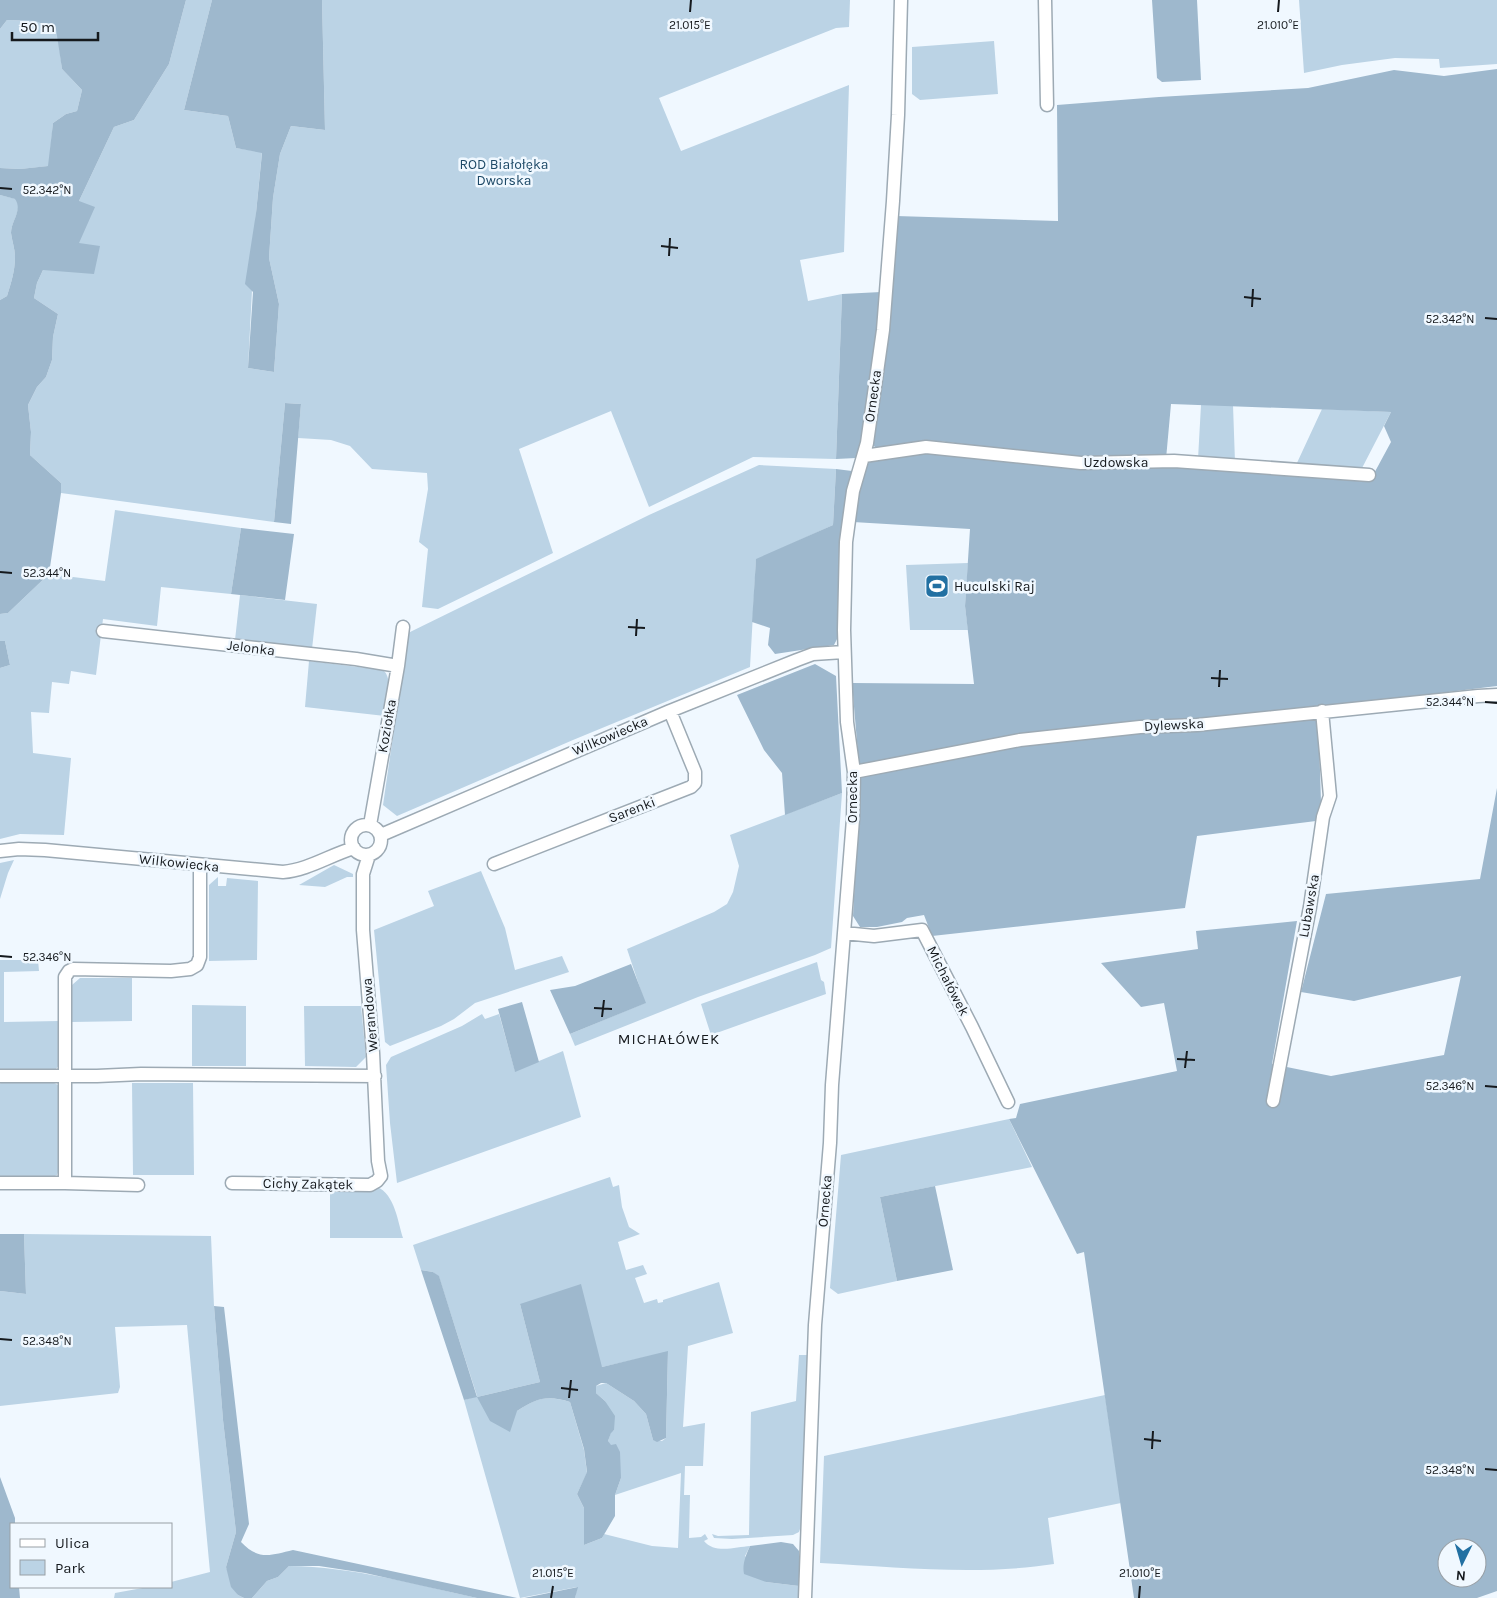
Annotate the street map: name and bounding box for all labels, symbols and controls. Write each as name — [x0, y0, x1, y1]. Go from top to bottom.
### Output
scale bar — [12, 10, 99, 42]
text: 50 m — [20, 18, 55, 36]
text: 21.015°E — [669, 18, 711, 32]
text: 21.010°E — [1257, 18, 1299, 32]
park label: ROD Białołęka Dworska — [459, 156, 549, 189]
text: 52.342°N — [23, 183, 71, 197]
text: 52.342°N — [1426, 312, 1474, 326]
street label: Ornecka — [861, 369, 885, 423]
street label: Uzdowska — [1084, 454, 1148, 471]
text: 52.344°N — [23, 566, 71, 580]
sports icon: Huculski Raj — [924, 573, 950, 599]
place label: Huculski Raj — [954, 578, 1035, 595]
street label: Jelonka — [226, 637, 276, 659]
text: 52.344°N — [1426, 695, 1474, 709]
street label: Koziołka — [374, 698, 400, 754]
street label: Wilkowiecka — [570, 712, 650, 760]
street label: Dylewska — [1144, 715, 1204, 735]
street label: Ornecka — [844, 771, 861, 823]
street label: Sarenki — [606, 793, 658, 827]
street label: Wilkowiecka — [138, 850, 220, 876]
street label: Lubawska — [1295, 873, 1323, 939]
street label: Michałówek — [923, 943, 973, 1019]
text: 52.346°N — [23, 950, 71, 964]
street label: Werandowa — [358, 977, 382, 1053]
district label: MICHAŁÓWEK — [618, 1030, 720, 1048]
text: 52.346°N — [1426, 1079, 1474, 1093]
street label: Ornecka — [814, 1174, 836, 1228]
street label: Cichy Zakątek — [263, 1175, 353, 1193]
text: 52.348°N — [22, 1334, 72, 1348]
text: 52.348°N — [1425, 1463, 1475, 1477]
legend — [10, 1523, 172, 1588]
text: Ulica — [55, 1534, 89, 1552]
north arrow — [1437, 1538, 1487, 1588]
text: Park — [55, 1559, 85, 1577]
text: 21.015°E — [532, 1566, 574, 1580]
text: 21.010°E — [1119, 1566, 1161, 1580]
text: N — [1455, 1567, 1467, 1584]

